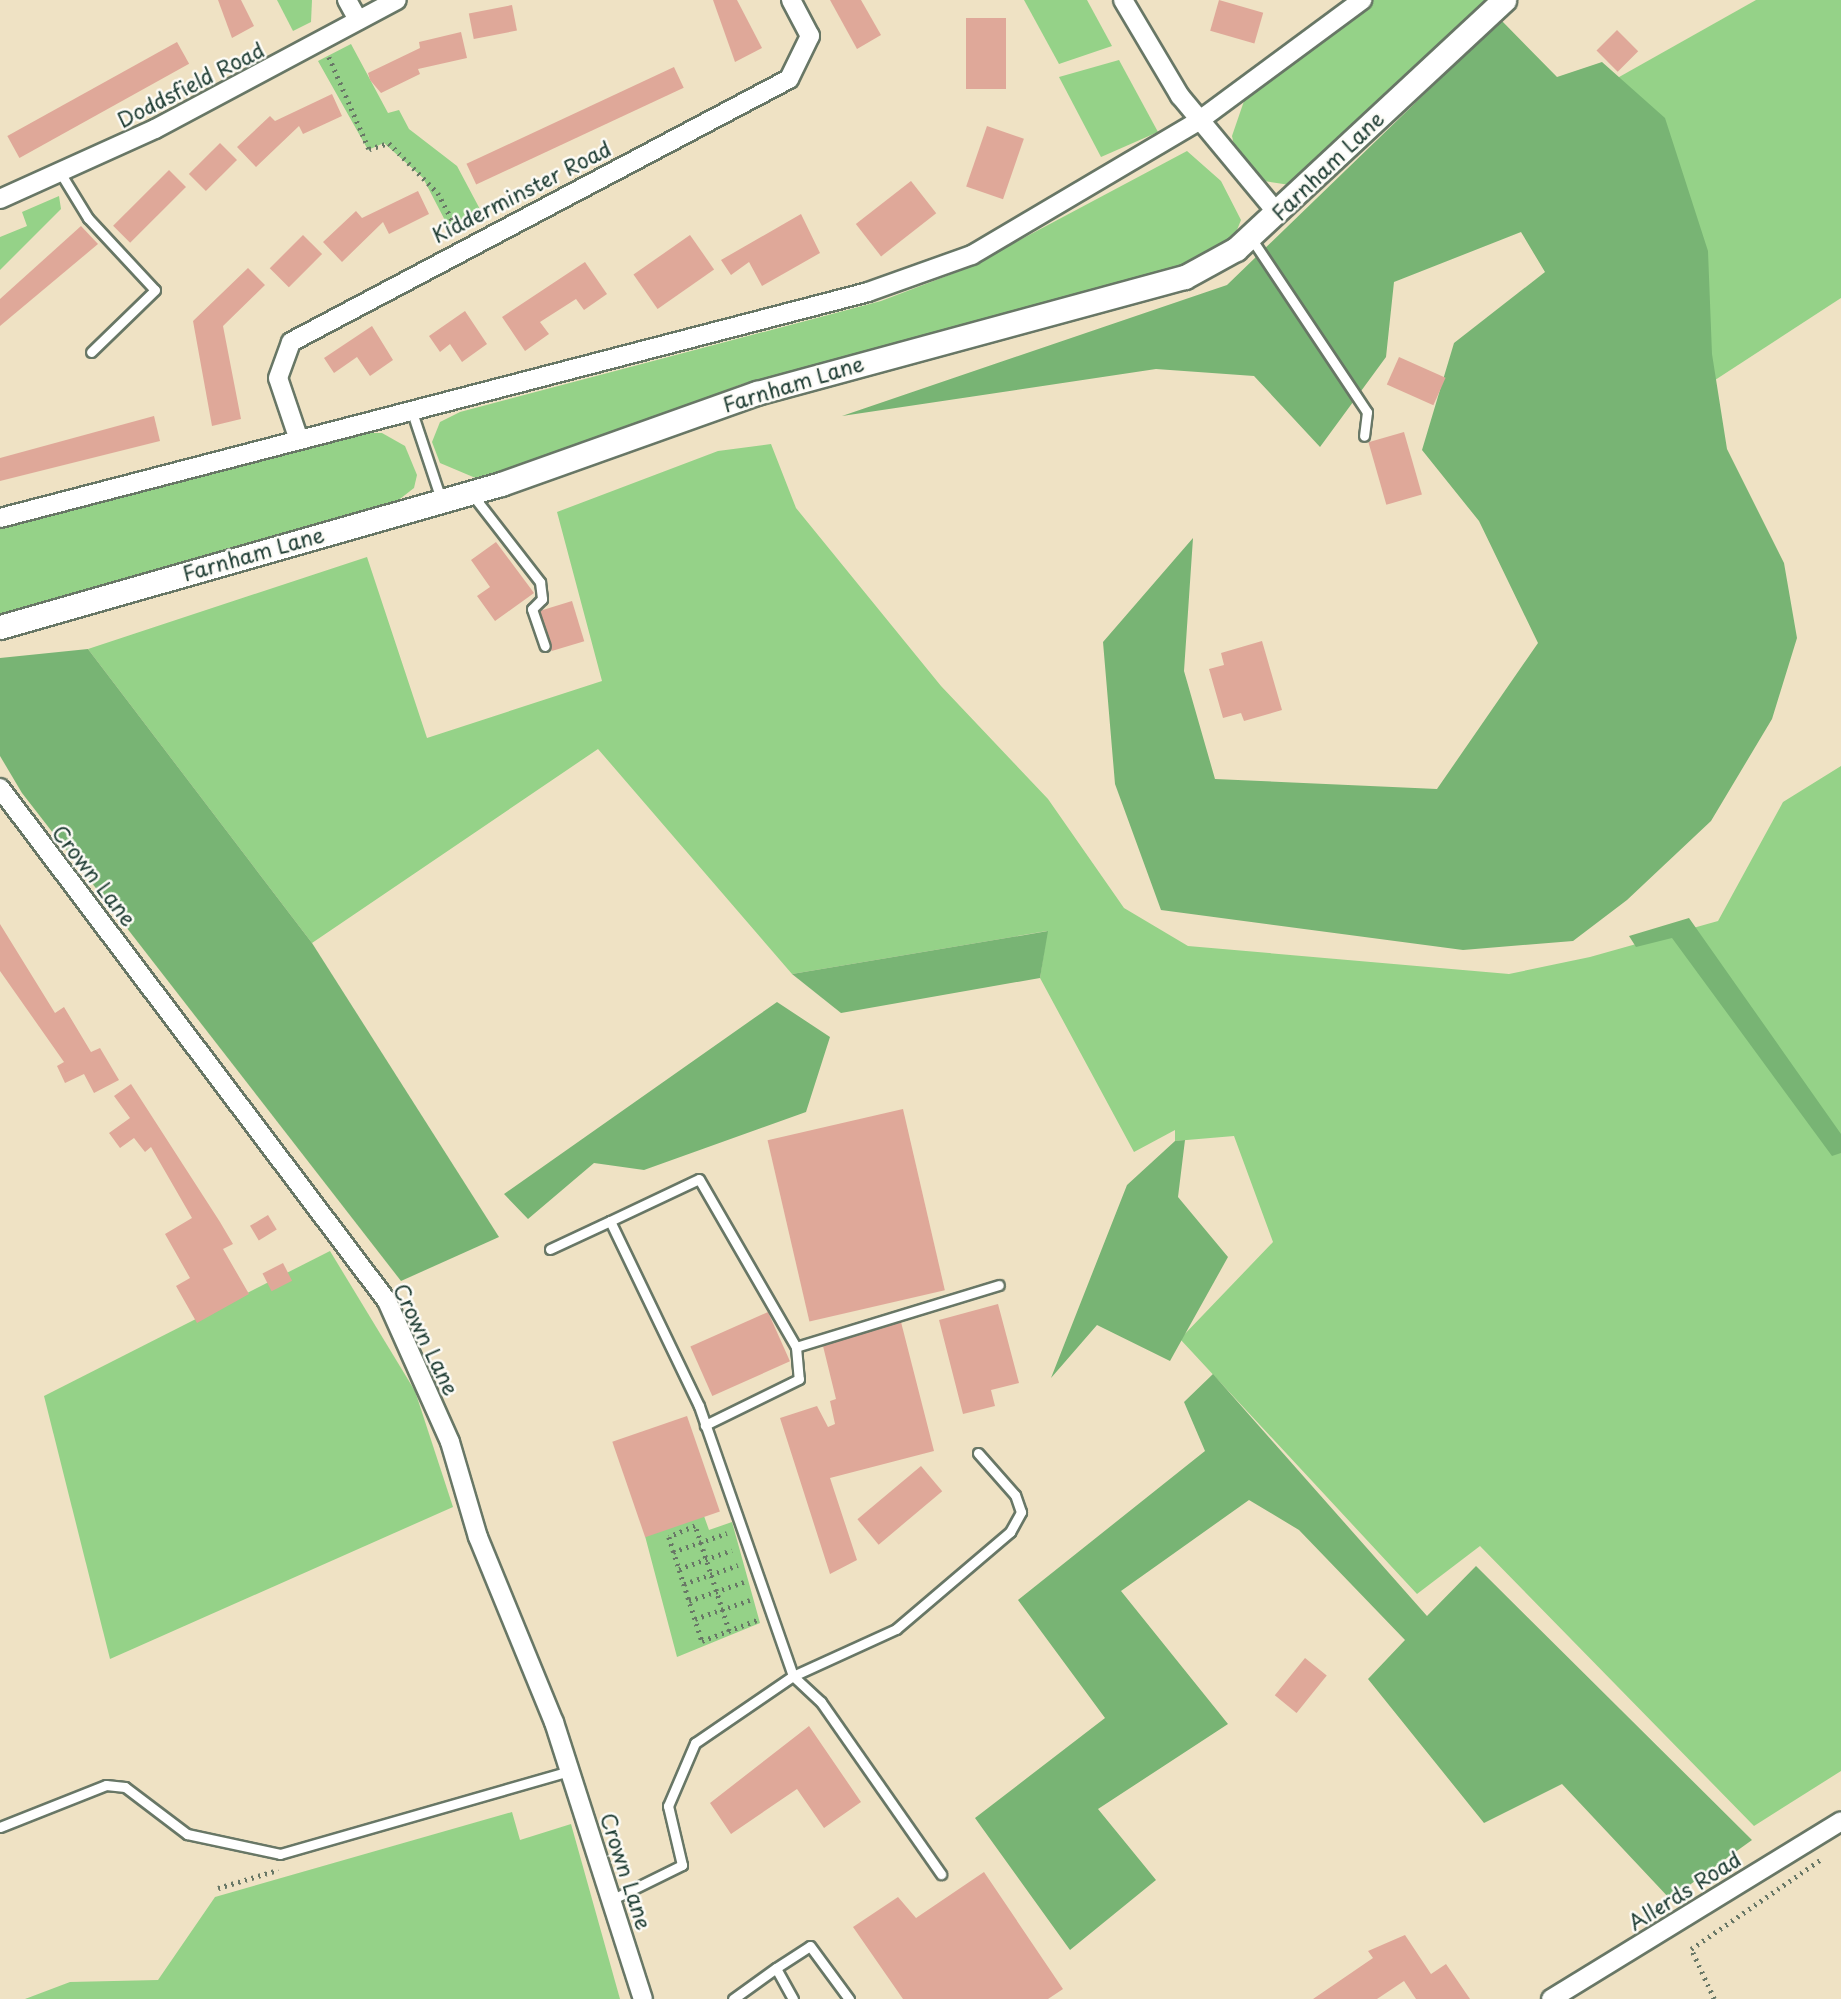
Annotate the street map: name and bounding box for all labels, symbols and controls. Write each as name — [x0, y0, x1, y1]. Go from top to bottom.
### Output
street label: Doddsfield Road — [112, 36, 268, 132]
street label: Farnham Lane — [1265, 105, 1389, 225]
street label: Kidderminster Road — [427, 135, 615, 247]
street label: Farnham Lane — [719, 349, 867, 417]
street label: Farnham Lane — [179, 521, 327, 585]
street label: Crown Lane — [48, 820, 142, 930]
street label: Crown Lane — [389, 1279, 465, 1399]
street label: Crown Lane — [596, 1810, 658, 1932]
street label: Allerds Road — [1623, 1846, 1745, 1934]

